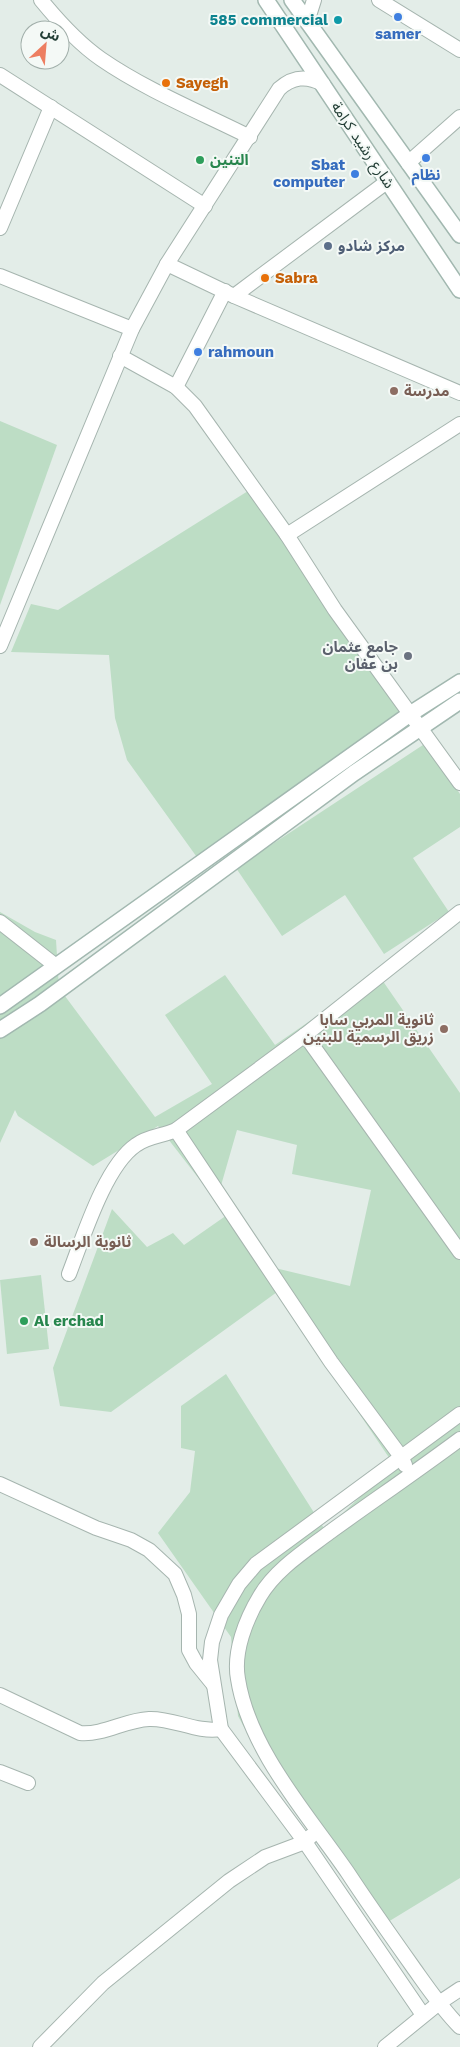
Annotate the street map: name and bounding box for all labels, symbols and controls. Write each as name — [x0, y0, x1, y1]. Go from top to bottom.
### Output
place label: 585 commercial — [210, 11, 328, 29]
marker: samer — [392, 11, 404, 23]
marker: 585 commercial — [332, 14, 344, 26]
north arrow — [20, 20, 70, 70]
text: ش — [39, 22, 63, 45]
place label: samer — [375, 25, 422, 43]
place label: Sayegh — [176, 74, 229, 92]
marker: Sayegh — [160, 77, 172, 89]
street label: شارع رشيد كرامة — [325, 98, 399, 193]
place label: التنين — [210, 151, 249, 169]
marker: نظام — [420, 152, 432, 164]
marker: التنين — [194, 154, 206, 166]
place label: Sbat computer — [273, 156, 346, 191]
place label: نظام — [411, 166, 441, 186]
marker: Sbat computer — [349, 168, 361, 180]
place label: مركز شادو — [338, 237, 405, 255]
marker: مركز شادو — [322, 240, 334, 252]
place label: Sabra — [275, 269, 318, 287]
marker: Sabra — [259, 272, 271, 284]
place label: rahmoun — [208, 343, 274, 361]
marker: rahmoun — [192, 346, 204, 358]
place label: مدرسة — [404, 382, 450, 400]
marker: مدرسة — [388, 385, 400, 397]
place label: جامع عثمان بن عفان — [322, 638, 399, 673]
marker: جامع عثمان بن عفان — [402, 650, 414, 662]
place label: ثانوية المربي سابا زريق الرسمية للبنين — [303, 1011, 434, 1046]
marker: ثانوية المربي سابا زريق الرسمية للبنين — [438, 1023, 450, 1035]
place label: ثانوية الرسالة — [44, 1233, 132, 1251]
marker: ثانوية الرسالة — [28, 1236, 40, 1248]
place label: Al erchad — [34, 1312, 104, 1330]
marker: Al erchad — [18, 1315, 30, 1327]

